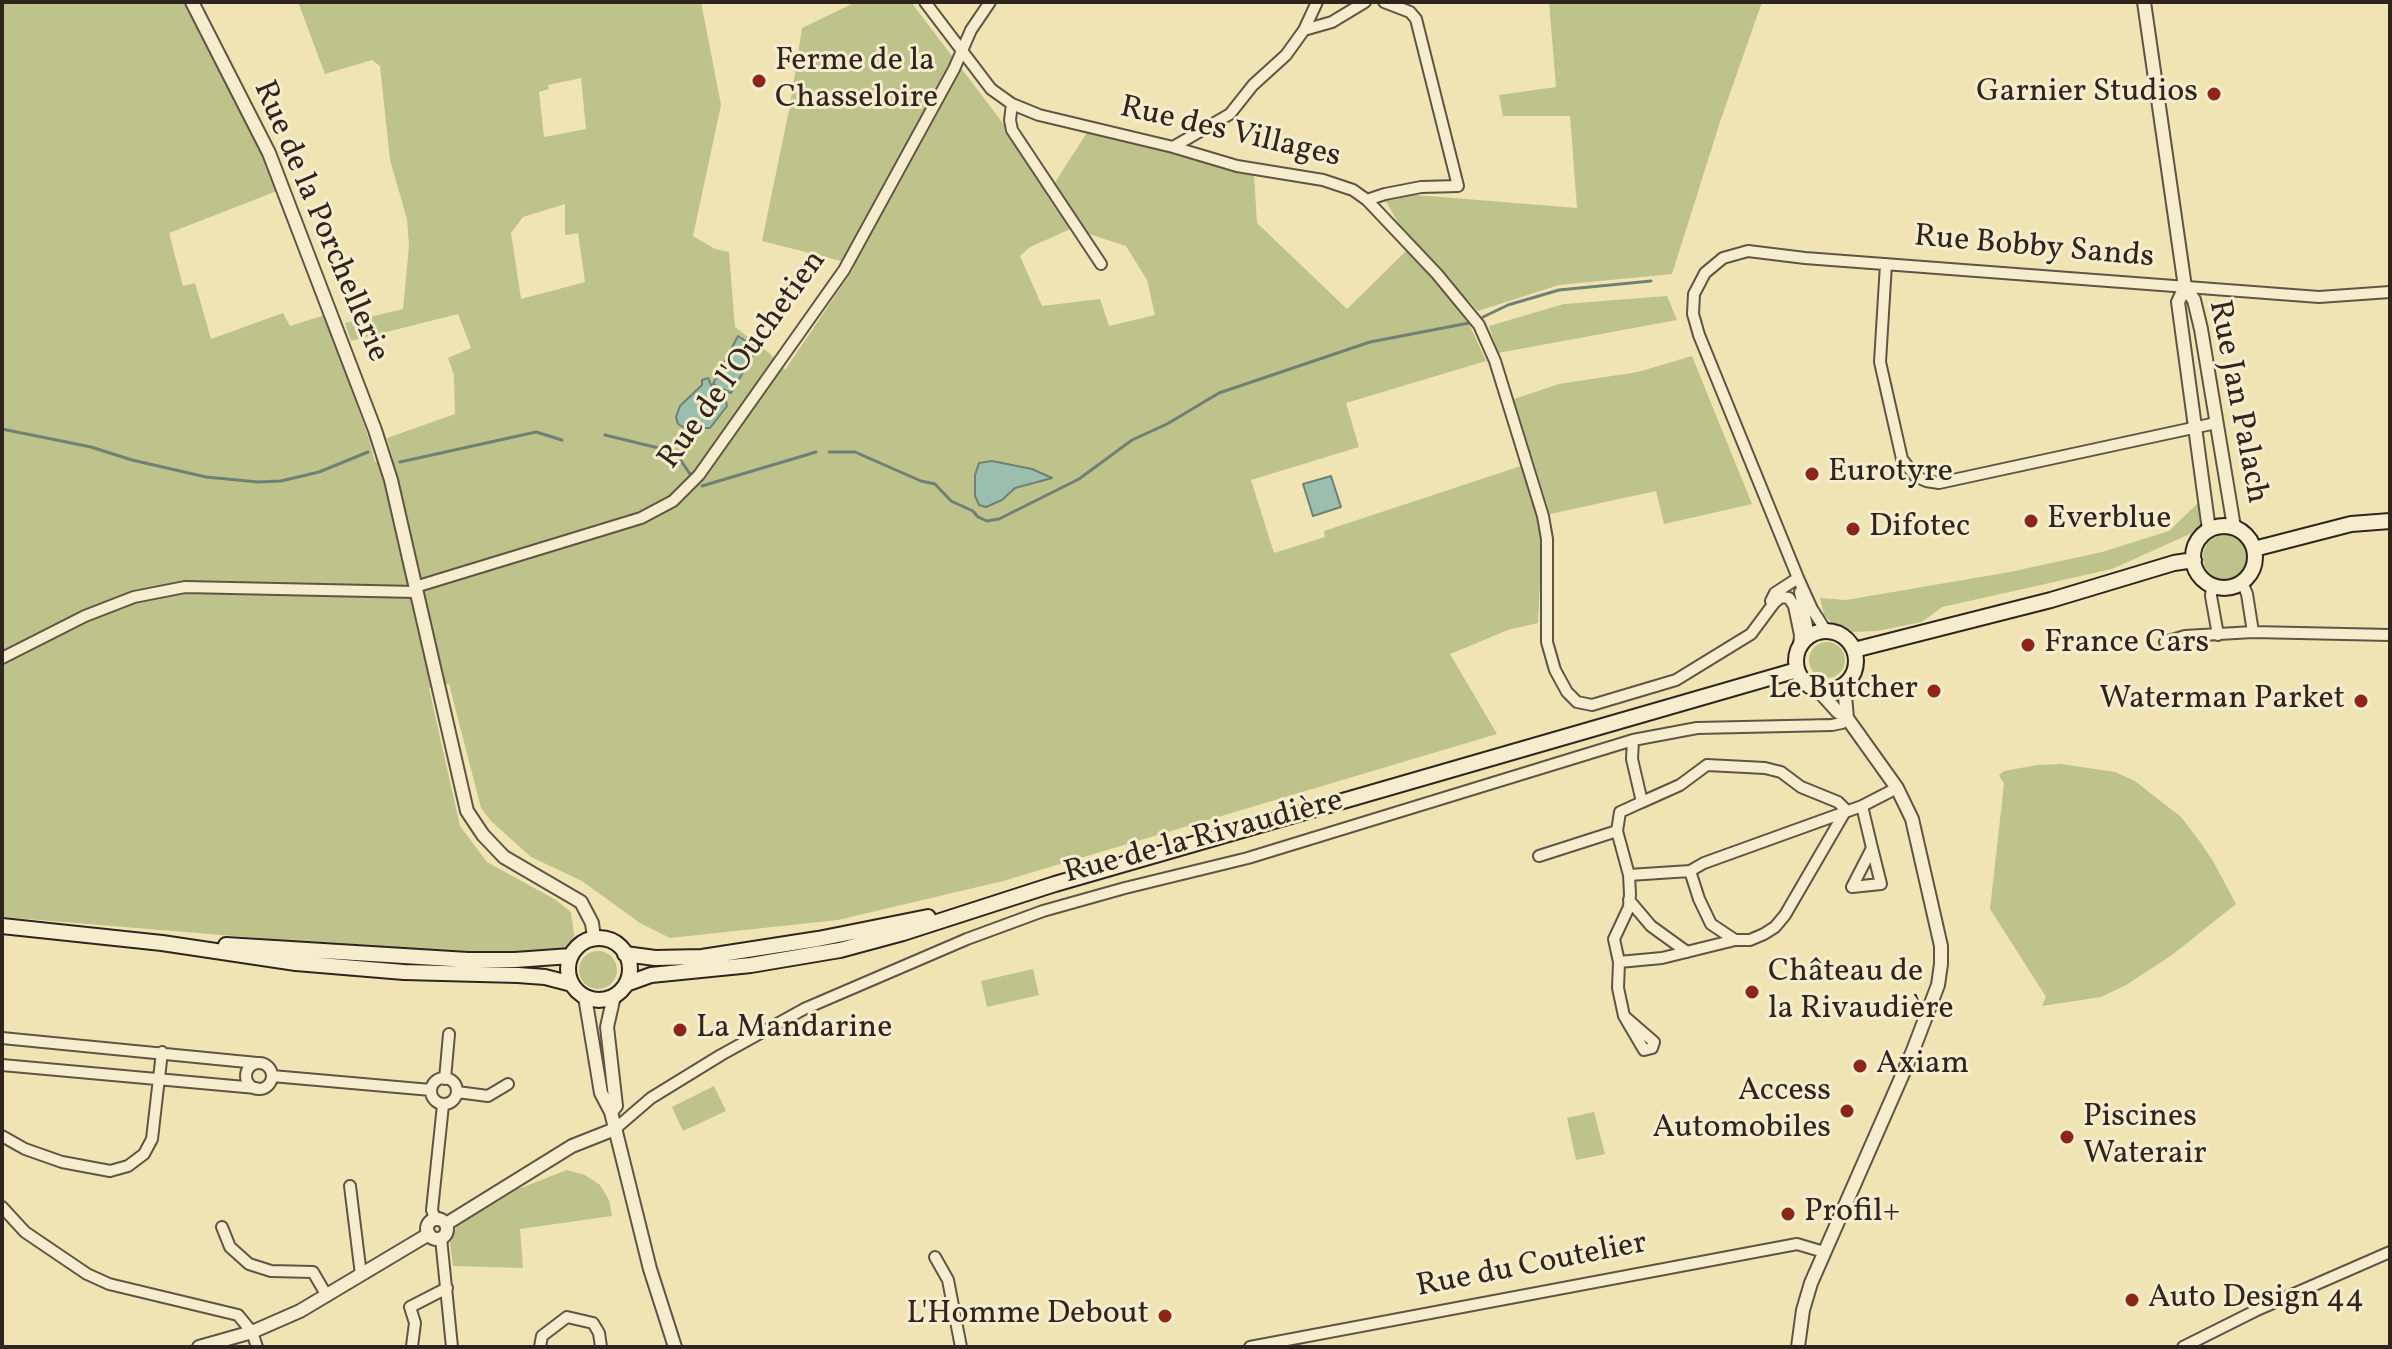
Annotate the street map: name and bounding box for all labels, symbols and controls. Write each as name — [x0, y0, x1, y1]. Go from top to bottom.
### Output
place label: Ferme de la Chasseloire — [775, 44, 938, 119]
marker: Ferme de la Chasseloire — [750, 72, 768, 90]
place label: Garnier Studios — [1976, 75, 2198, 113]
street label: Rue de la Porchellerie — [242, 76, 396, 368]
marker: Garnier Studios — [2205, 85, 2223, 103]
street label: Rue des Villages — [1116, 90, 1344, 178]
street label: Rue Bobby Sands — [1912, 219, 2156, 279]
street label: Rue de l'Ouchetien — [652, 244, 836, 478]
street label: Rue Jan Palach — [2197, 297, 2275, 507]
place label: Eurotyre — [1828, 455, 1953, 493]
marker: Eurotyre — [1803, 465, 1821, 483]
place label: Everblue — [2047, 502, 2171, 540]
place label: Difotec — [1869, 510, 1970, 548]
marker: Everblue — [2022, 512, 2040, 530]
marker: Difotec — [1844, 520, 1862, 538]
place label: France Cars — [2044, 626, 2209, 664]
marker: France Cars — [2019, 636, 2037, 654]
place label: Le Butcher — [1768, 672, 1918, 710]
marker: Le Butcher — [1925, 682, 1943, 700]
place label: Waterman Parket — [2099, 682, 2345, 720]
marker: Waterman Parket — [2352, 692, 2370, 710]
street label: Rue de la Rivaudière — [1060, 783, 1348, 895]
place label: Château de la Rivaudière — [1768, 955, 1954, 1030]
marker: Château de la Rivaudière — [1743, 983, 1761, 1001]
place label: La Mandarine — [696, 1011, 892, 1049]
marker: La Mandarine — [671, 1021, 689, 1039]
place label: Axiam — [1876, 1047, 1969, 1085]
marker: Axiam — [1851, 1057, 1869, 1075]
place label: Access Automobiles — [1653, 1074, 1831, 1149]
place label: Piscines Waterair — [2083, 1100, 2207, 1175]
marker: Access Automobiles — [1838, 1102, 1856, 1120]
marker: Piscines Waterair — [2058, 1128, 2076, 1146]
place label: Profil+ — [1804, 1195, 1900, 1233]
marker: Profil+ — [1779, 1205, 1797, 1223]
street label: Rue du Coutelier — [1414, 1226, 1650, 1308]
place label: Auto Design 44 — [2148, 1281, 2364, 1319]
marker: Auto Design 44 — [2123, 1291, 2141, 1309]
place label: L'Homme Debout — [907, 1297, 1149, 1335]
marker: L'Homme Debout — [1156, 1307, 1174, 1325]

